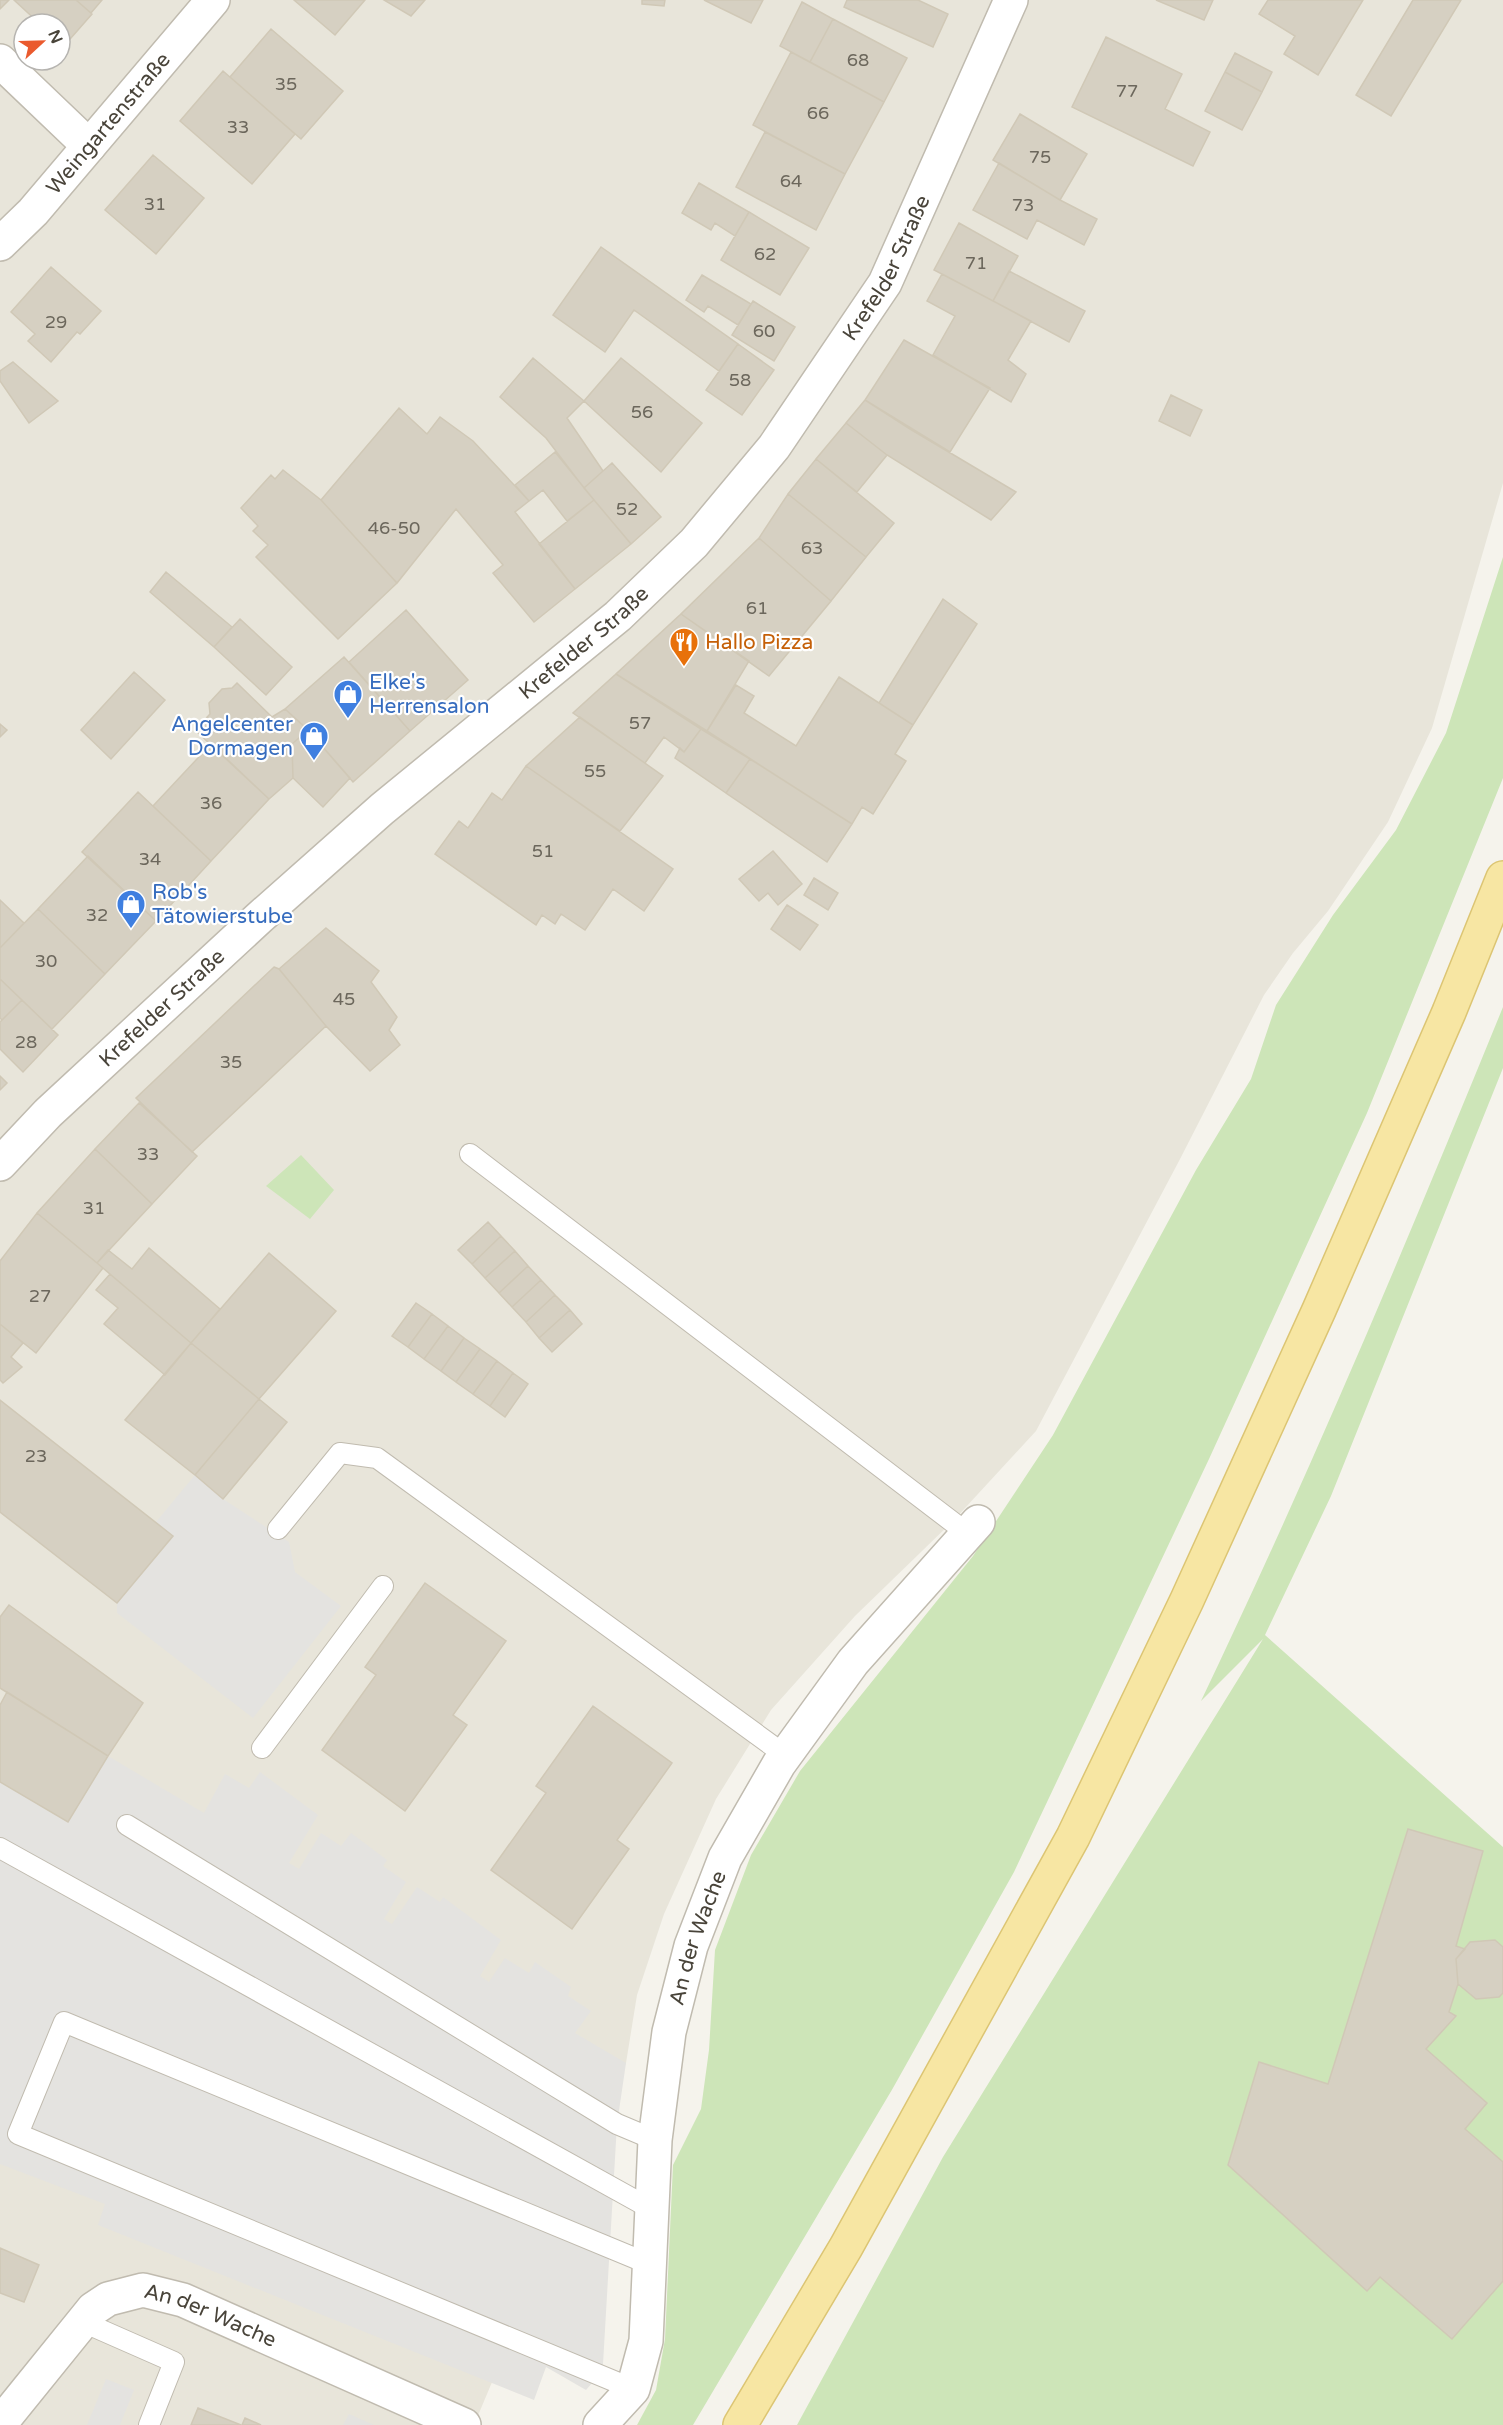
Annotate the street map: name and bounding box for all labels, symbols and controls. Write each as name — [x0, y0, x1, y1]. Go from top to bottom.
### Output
north arrow — [12, 12, 72, 72]
text: N — [43, 27, 67, 46]
street label: Weingartenstraße — [41, 47, 175, 200]
house number: 68 — [847, 49, 869, 71]
house number: 35 — [275, 73, 297, 95]
house number: 77 — [1116, 80, 1138, 102]
house number: 66 — [807, 102, 829, 124]
house number: 33 — [227, 116, 249, 138]
house number: 75 — [1029, 146, 1051, 168]
house number: 64 — [780, 170, 802, 192]
street label: Krefelder Straße — [837, 191, 935, 345]
house number: 31 — [144, 193, 166, 215]
house number: 73 — [1012, 194, 1034, 216]
house number: 62 — [754, 243, 776, 265]
house number: 71 — [965, 252, 987, 274]
house number: 29 — [45, 311, 67, 333]
house number: 60 — [753, 320, 775, 342]
house number: 58 — [729, 369, 751, 391]
house number: 56 — [631, 401, 653, 423]
house number: 52 — [616, 498, 638, 520]
house number: 46-50 — [368, 517, 420, 539]
house number: 63 — [801, 537, 823, 559]
street label: Krefelder Straße — [514, 581, 654, 705]
house number: 61 — [746, 597, 768, 619]
restaurant icon: Hallo Pizza — [668, 626, 700, 668]
place label: Hallo Pizza — [705, 630, 813, 655]
place label: Elke's Herrensalon — [369, 670, 490, 719]
shop icon: Elke's Herrensalon — [332, 678, 364, 720]
place label: Angelcenter Dormagen — [171, 712, 293, 761]
house number: 57 — [629, 712, 651, 734]
shop icon: Angelcenter Dormagen — [298, 720, 330, 762]
house number: 55 — [584, 760, 606, 782]
house number: 36 — [200, 792, 222, 814]
house number: 51 — [532, 840, 554, 862]
house number: 34 — [139, 848, 161, 870]
place label: Rob's Tätowierstube — [152, 880, 293, 929]
shop icon: Rob's Tätowierstube — [115, 888, 147, 930]
house number: 32 — [86, 904, 108, 926]
street label: Krefelder Straße — [94, 944, 230, 1072]
house number: 30 — [35, 950, 57, 972]
house number: 45 — [333, 988, 355, 1010]
house number: 28 — [15, 1031, 37, 1053]
house number: 35 — [220, 1051, 242, 1073]
house number: 33 — [137, 1143, 159, 1165]
house number: 31 — [83, 1197, 105, 1219]
house number: 27 — [29, 1285, 51, 1307]
house number: 23 — [25, 1445, 47, 1467]
street label: An der Wache — [664, 1867, 731, 2008]
street label: An der Wache — [142, 2278, 280, 2353]

